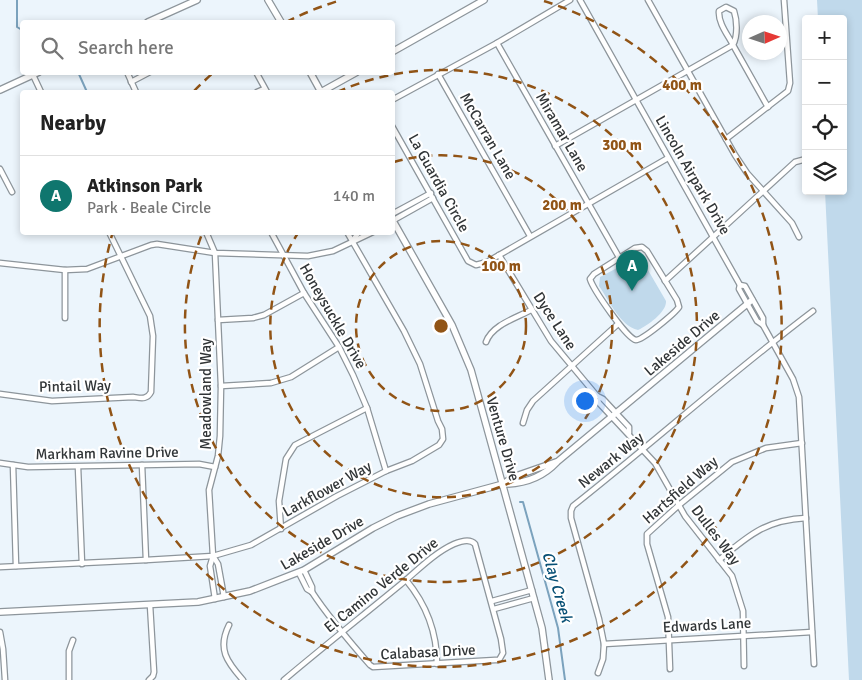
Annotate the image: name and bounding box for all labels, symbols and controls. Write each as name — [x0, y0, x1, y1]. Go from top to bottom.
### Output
north arrow — [742, 15, 787, 60]
map controls — [802, 15, 847, 195]
button: + — [802, 15, 847, 60]
search box — [20, 20, 395, 75]
icon: search — [38, 34, 66, 62]
text: Search here — [78, 36, 174, 60]
button: − — [802, 60, 847, 105]
text: 400 m — [662, 76, 702, 94]
street label: Miramar Lane — [532, 89, 592, 175]
street label: McCarran Lane — [456, 90, 520, 182]
button: locate — [802, 105, 847, 150]
text: Nearby — [40, 110, 106, 136]
street label: Lincoln Airpark Drive — [652, 112, 734, 238]
street label: La Guardia Circle — [405, 131, 473, 235]
text: 300 m — [602, 136, 642, 154]
button: layers — [802, 150, 847, 195]
text: Atkinson Park — [87, 174, 203, 198]
text: A — [51, 186, 61, 206]
text: 140 m — [333, 186, 375, 206]
text: 200 m — [542, 196, 582, 214]
text: Park · Beale Circle — [87, 198, 211, 218]
pin: A — [616, 250, 648, 291]
text: 100 m — [481, 257, 521, 275]
street label: Honeysuckle Drive — [296, 260, 370, 372]
street label: Dyce Lane — [530, 289, 580, 353]
street label: Lakeside Drive — [641, 306, 723, 380]
centre of rings — [432, 317, 450, 335]
street label: Meadowland Way — [197, 338, 215, 450]
street label: Pintail Way — [39, 376, 111, 396]
your location — [572, 388, 598, 414]
street label: Venture Drive — [482, 395, 524, 483]
street label: Newark Way — [575, 428, 647, 492]
street label: Markham Ravine Drive — [35, 443, 179, 463]
street label: Hartsfield Way — [639, 452, 721, 528]
street label: Larkflower Way — [279, 457, 375, 521]
street label: Dulles Way — [688, 501, 744, 569]
street label: Lakeside Drive — [277, 512, 367, 574]
street label: El Camino Verde Drive — [321, 534, 441, 636]
water label: Clay Creek — [537, 549, 577, 627]
street label: Edwards Lane — [662, 614, 752, 636]
street label: Calabasa Drive — [380, 641, 476, 663]

